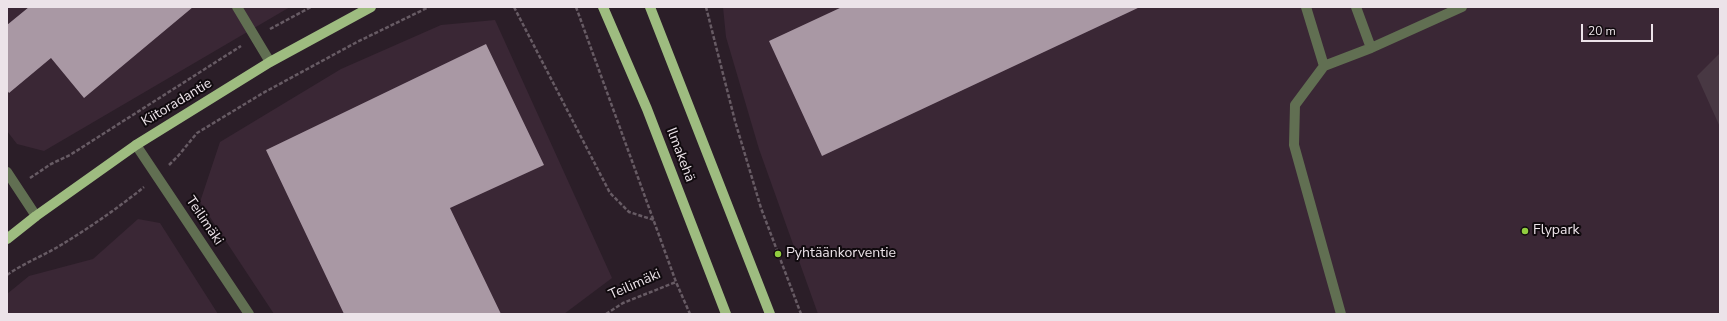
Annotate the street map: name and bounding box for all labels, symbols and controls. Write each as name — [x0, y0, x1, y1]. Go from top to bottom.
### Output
scale bar — [1583, 16, 1655, 42]
text: 20 m — [1588, 23, 1616, 39]
street label: Kiitoradantie — [139, 75, 215, 131]
street label: Ilmakehä — [662, 125, 698, 185]
street label: Teilimäki — [182, 193, 226, 249]
place label: Flypark — [1533, 223, 1579, 239]
marker: Flypark — [1520, 226, 1530, 236]
place label: Pyhtäänkorventie — [786, 246, 896, 262]
marker: Pyhtäänkorventie — [773, 249, 783, 259]
street label: Teilimäki — [606, 266, 664, 304]

